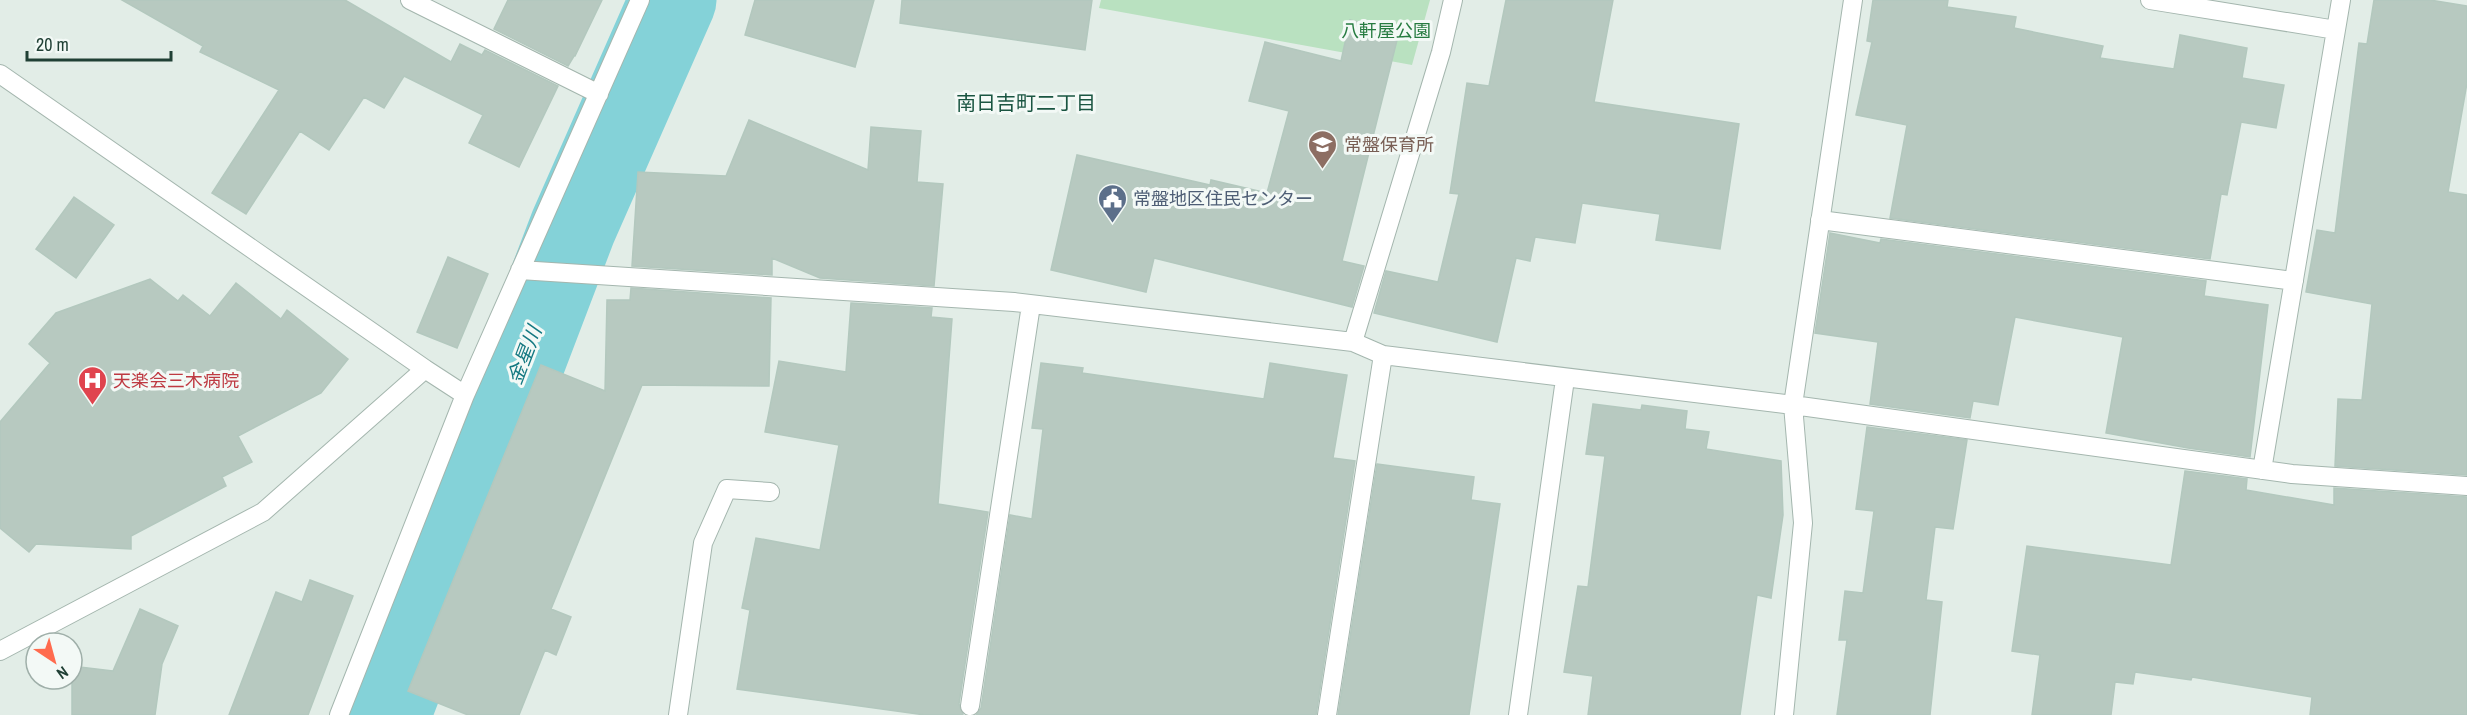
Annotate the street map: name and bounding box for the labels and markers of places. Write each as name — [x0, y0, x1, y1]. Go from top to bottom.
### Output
school or university icon: 常盤保育所 — [1307, 128, 1339, 170]
place label: 常盤保育所 — [1344, 132, 1434, 157]
public building icon: 常盤地区住民センター — [1096, 182, 1128, 224]
place label: 常盤地区住民センター — [1133, 186, 1313, 211]
hospital icon: 天楽会三木病院 — [76, 364, 108, 406]
place label: 天楽会三木病院 — [113, 368, 239, 393]

